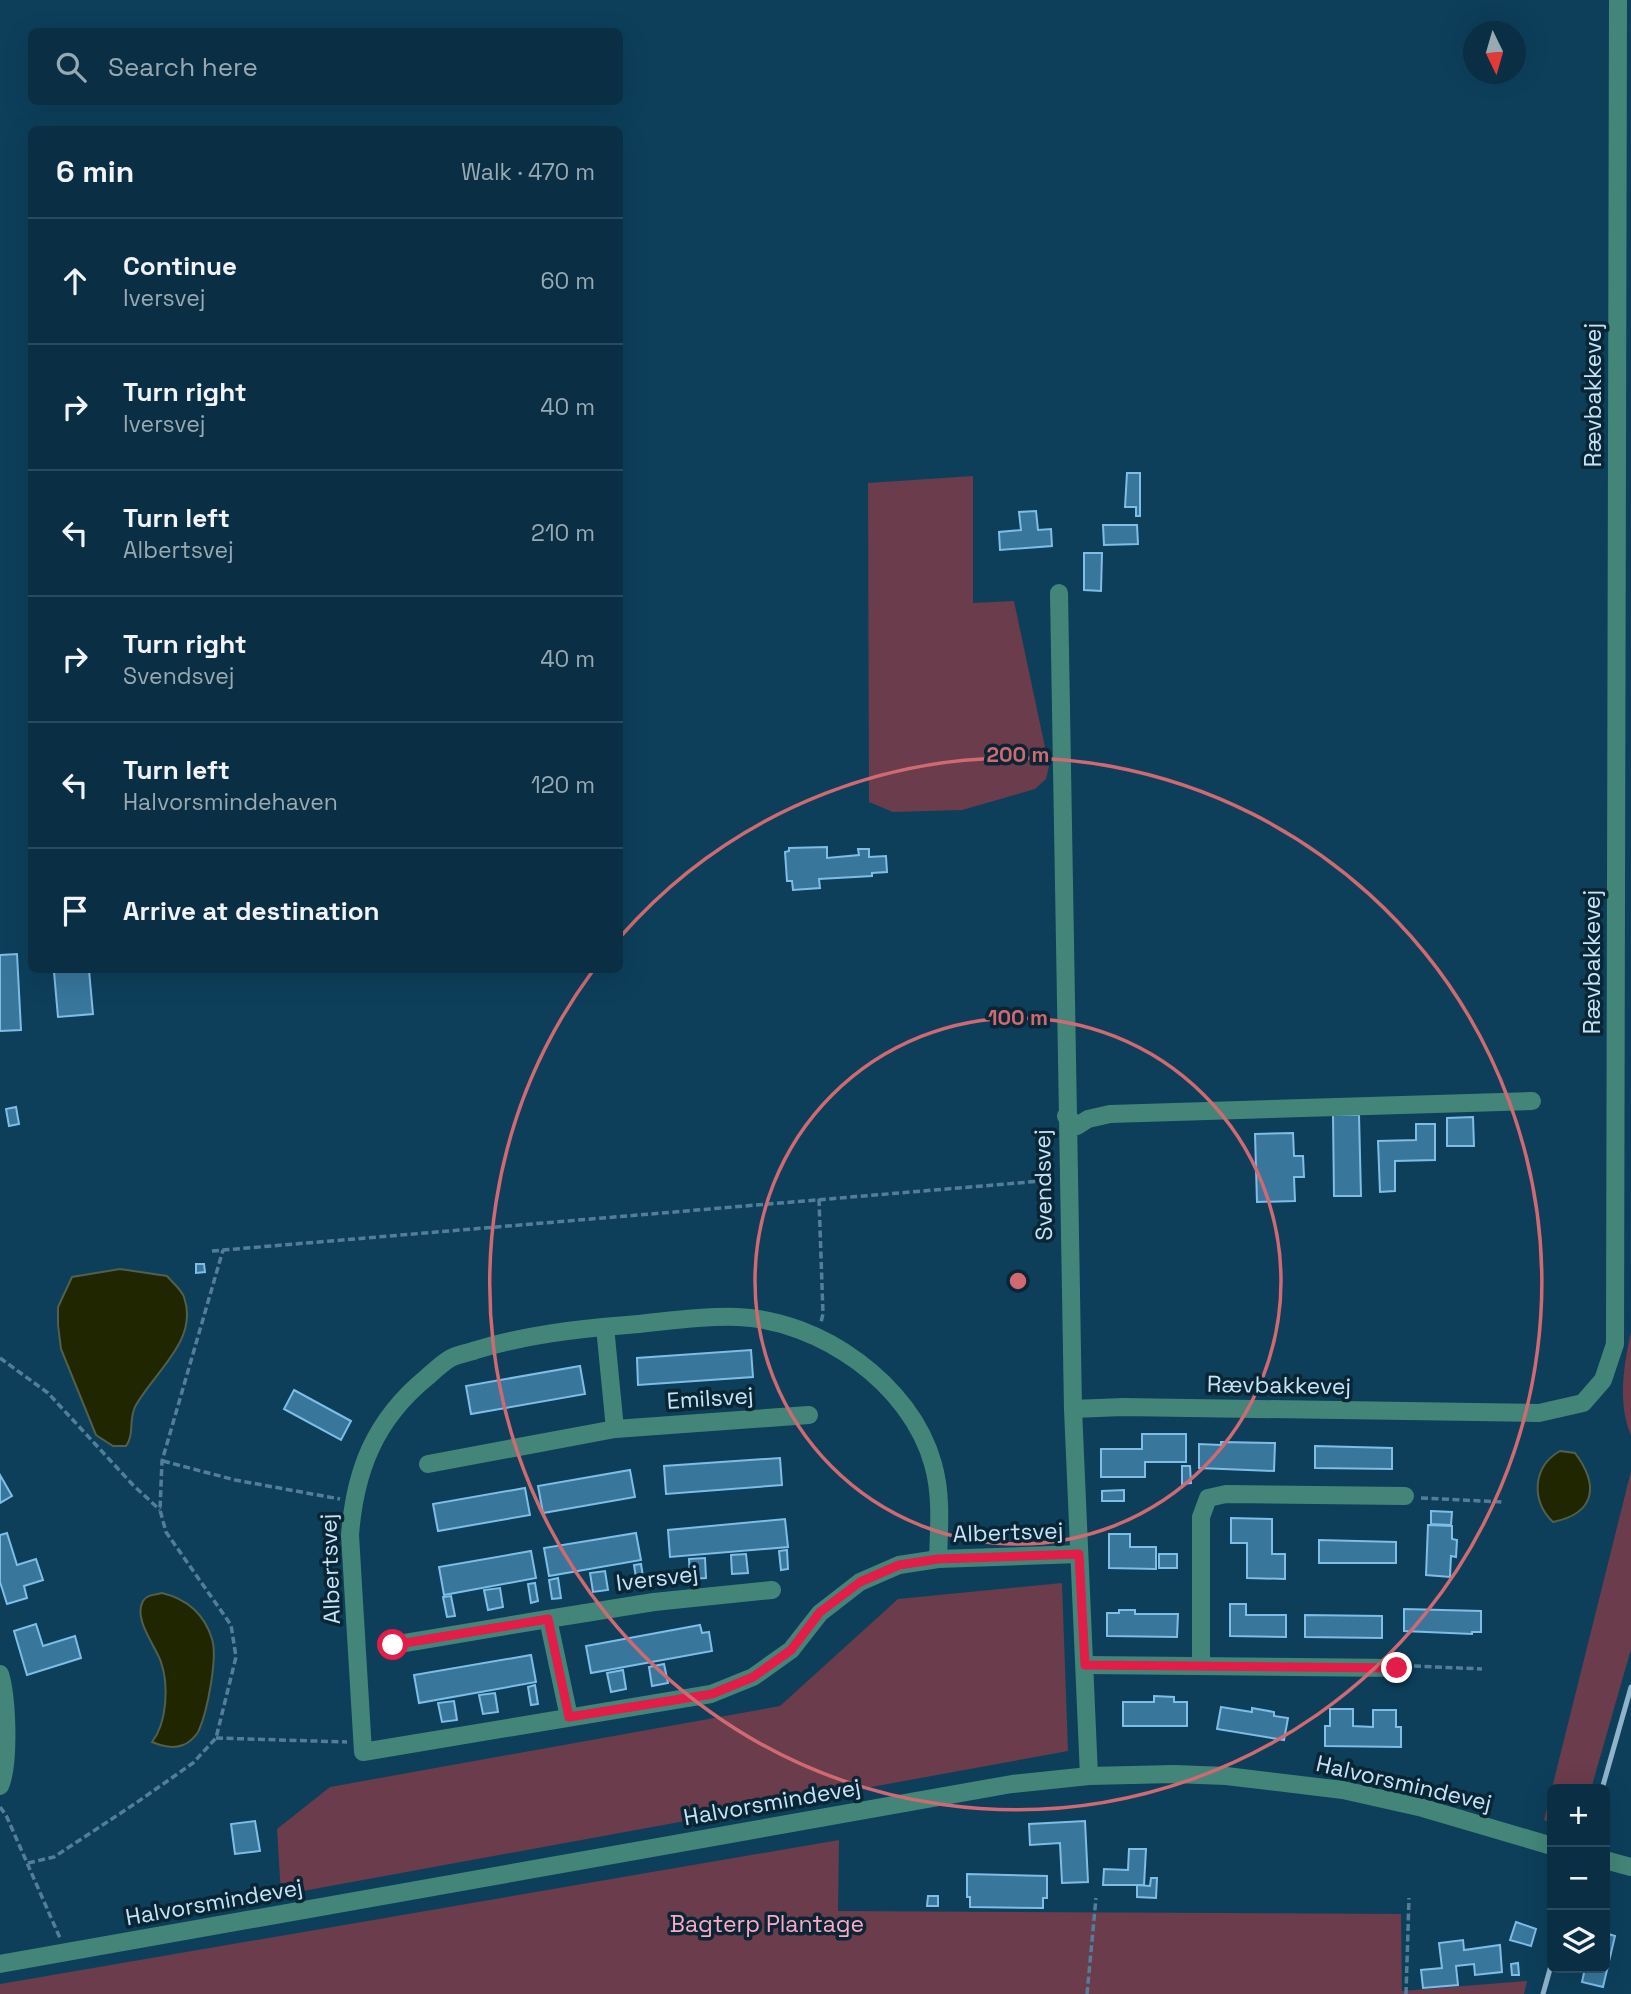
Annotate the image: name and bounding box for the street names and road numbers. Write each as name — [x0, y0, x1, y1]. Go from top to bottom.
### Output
street label: Rævbakkevej — [1578, 323, 1608, 467]
street label: Rævbakkevej — [1577, 890, 1607, 1034]
street label: Svendsvej — [1027, 1129, 1059, 1241]
street label: Rævbakkevej — [1207, 1369, 1351, 1401]
street label: Emilsvej — [666, 1380, 754, 1416]
street label: Albertsvej — [313, 1513, 347, 1625]
street label: Albertsvej — [952, 1515, 1064, 1549]
street label: Iversvej — [614, 1558, 700, 1598]
street label: Halvorsmindevej — [1313, 1748, 1495, 1818]
street label: Halvorsmindevej — [681, 1772, 863, 1832]
street label: Halvorsmindevej — [123, 1872, 305, 1932]

